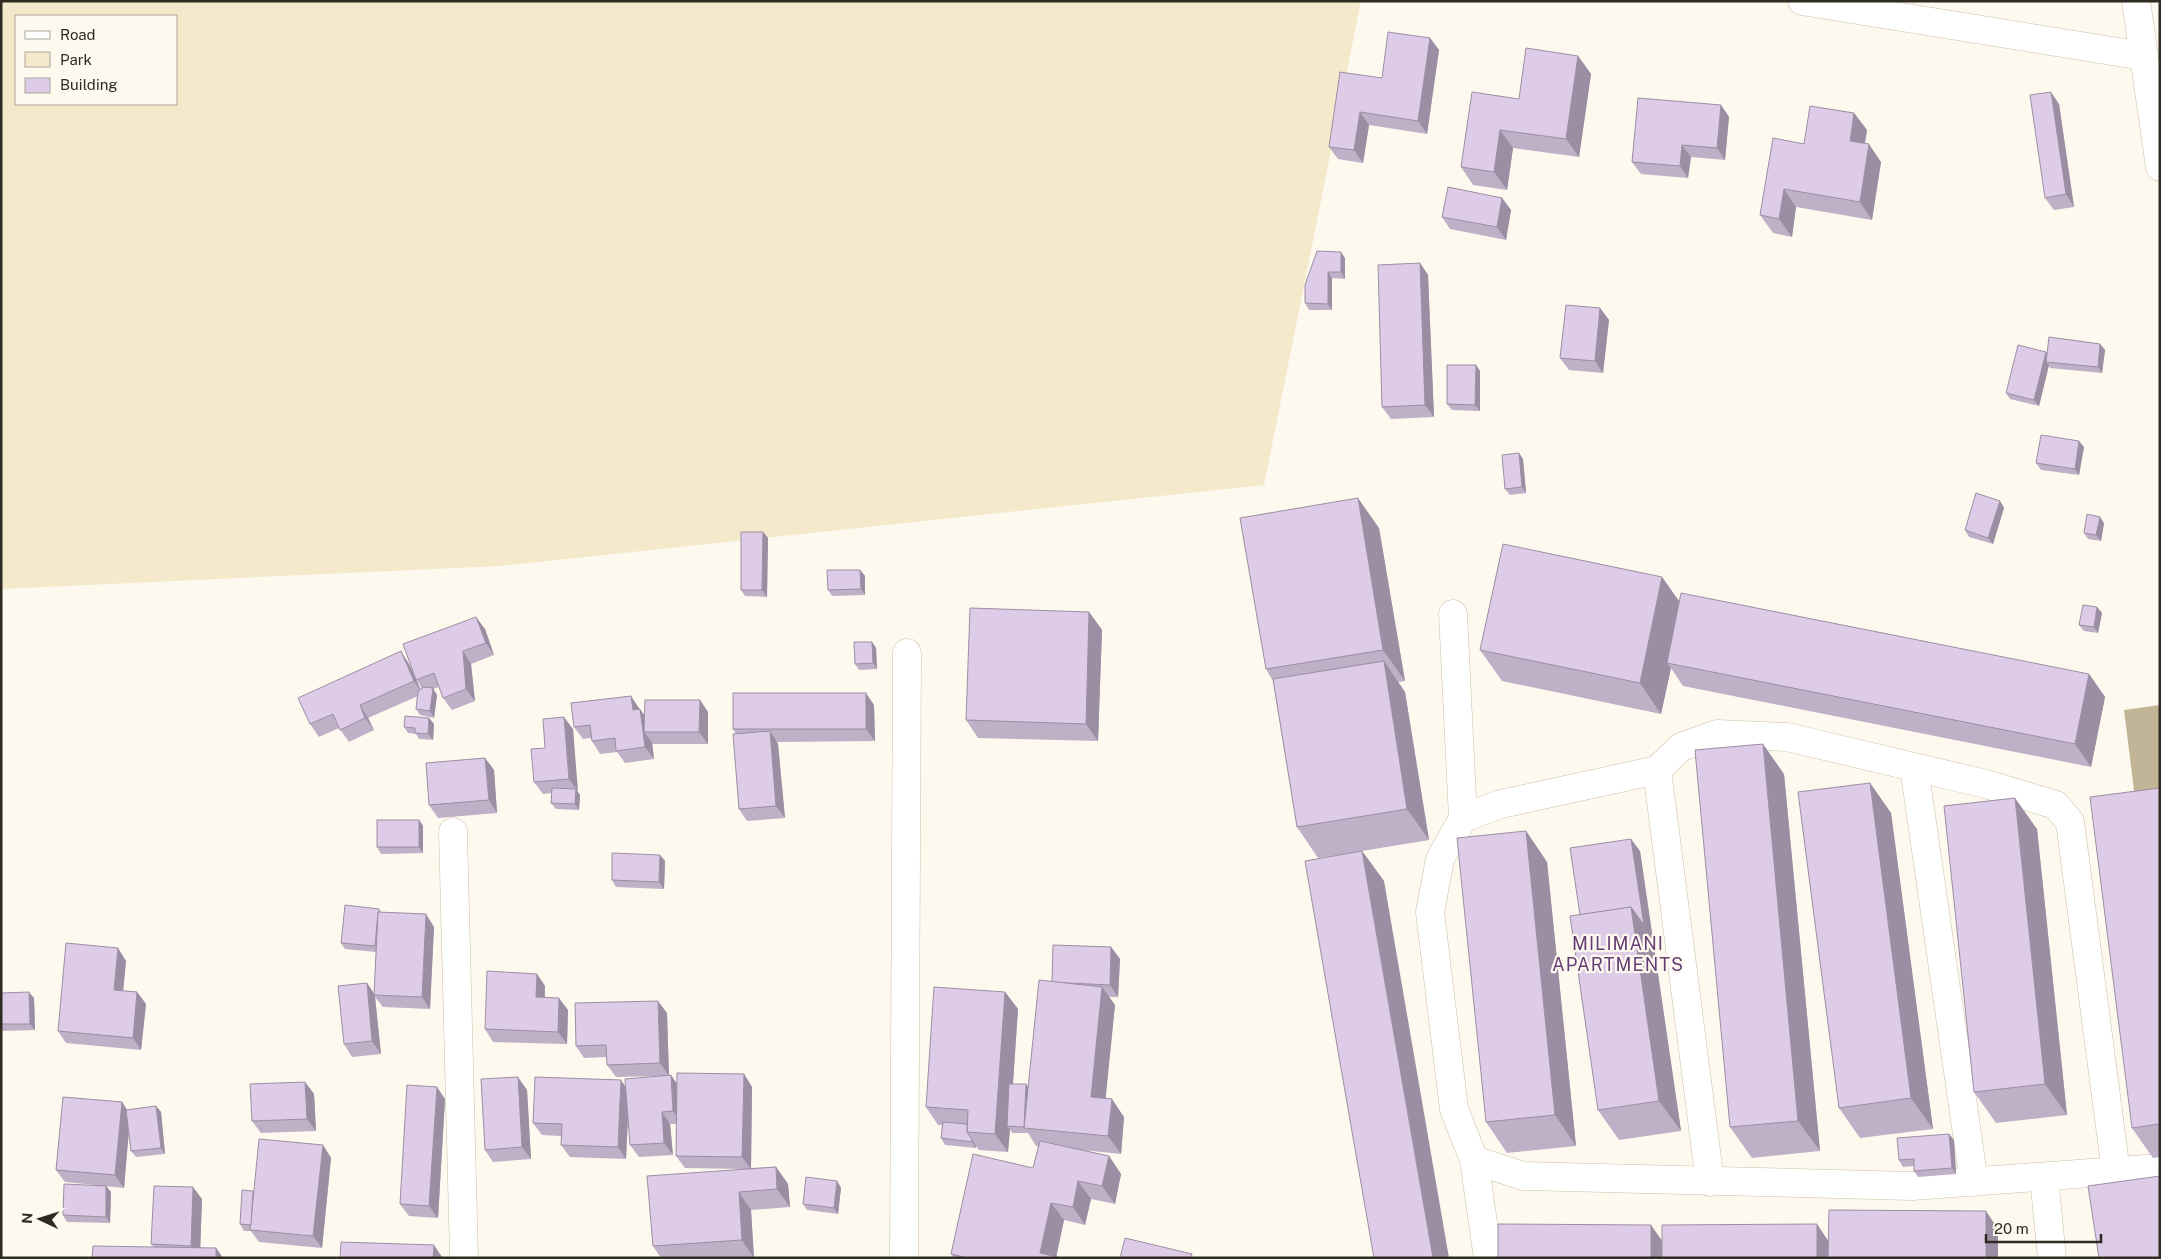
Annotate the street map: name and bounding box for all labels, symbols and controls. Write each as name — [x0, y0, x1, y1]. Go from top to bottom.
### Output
legend — [15, 15, 178, 105]
text: Road — [60, 26, 96, 43]
text: Park — [60, 51, 92, 68]
text: Building — [60, 76, 118, 93]
district label: MILIMANI APARTMENTS — [1552, 933, 1684, 975]
north arrow — [15, 1194, 65, 1244]
text: N — [19, 1212, 35, 1224]
scale bar — [1986, 1212, 2101, 1244]
text: 20 m — [1994, 1220, 2029, 1237]

